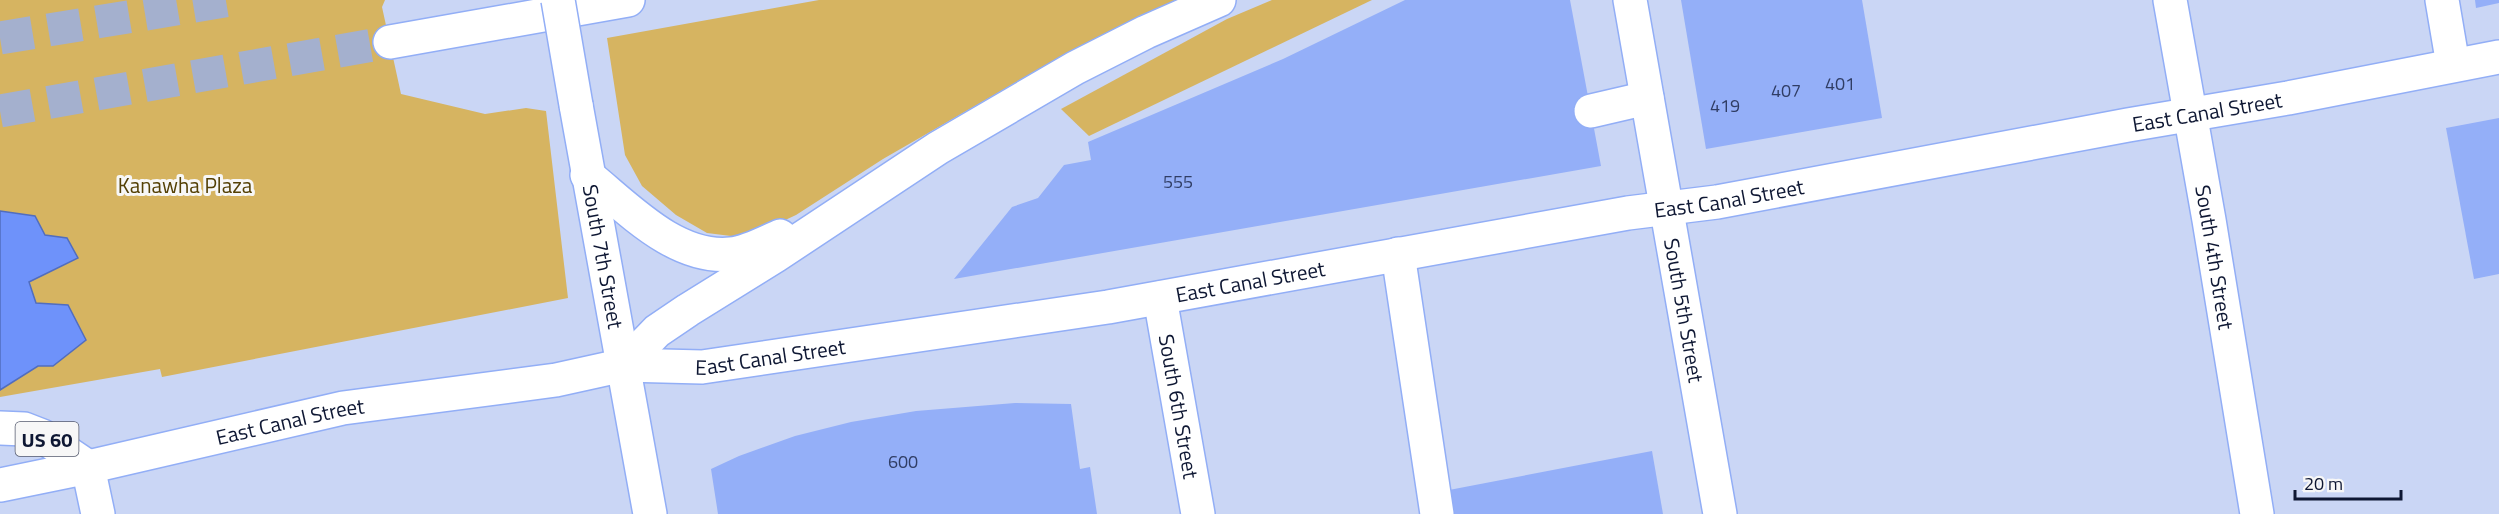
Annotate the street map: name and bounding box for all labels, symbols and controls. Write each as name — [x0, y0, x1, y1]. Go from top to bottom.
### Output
house number: 401 — [1825, 70, 1855, 97]
house number: 407 — [1771, 77, 1801, 104]
street label: East Canal Street — [2130, 83, 2285, 140]
house number: 419 — [1710, 92, 1740, 119]
house number: 555 — [1163, 168, 1193, 195]
park label: Kanawha Plaza — [118, 169, 253, 201]
street label: East Canal Street — [1652, 170, 1807, 226]
street label: South 7th Street — [575, 182, 632, 332]
street label: South 4th Street — [2187, 182, 2243, 332]
street label: South 5th Street — [1656, 236, 1713, 386]
street label: East Canal Street — [1173, 252, 1328, 310]
street label: East Canal Street — [695, 330, 848, 383]
street label: South 6th Street — [1151, 332, 1208, 482]
street label: East Canal Street — [213, 389, 367, 453]
road number: US 60 — [15, 422, 78, 456]
house number: 600 — [888, 448, 918, 475]
scale bar — [2295, 463, 2402, 501]
text: 20 m — [2304, 470, 2343, 497]

